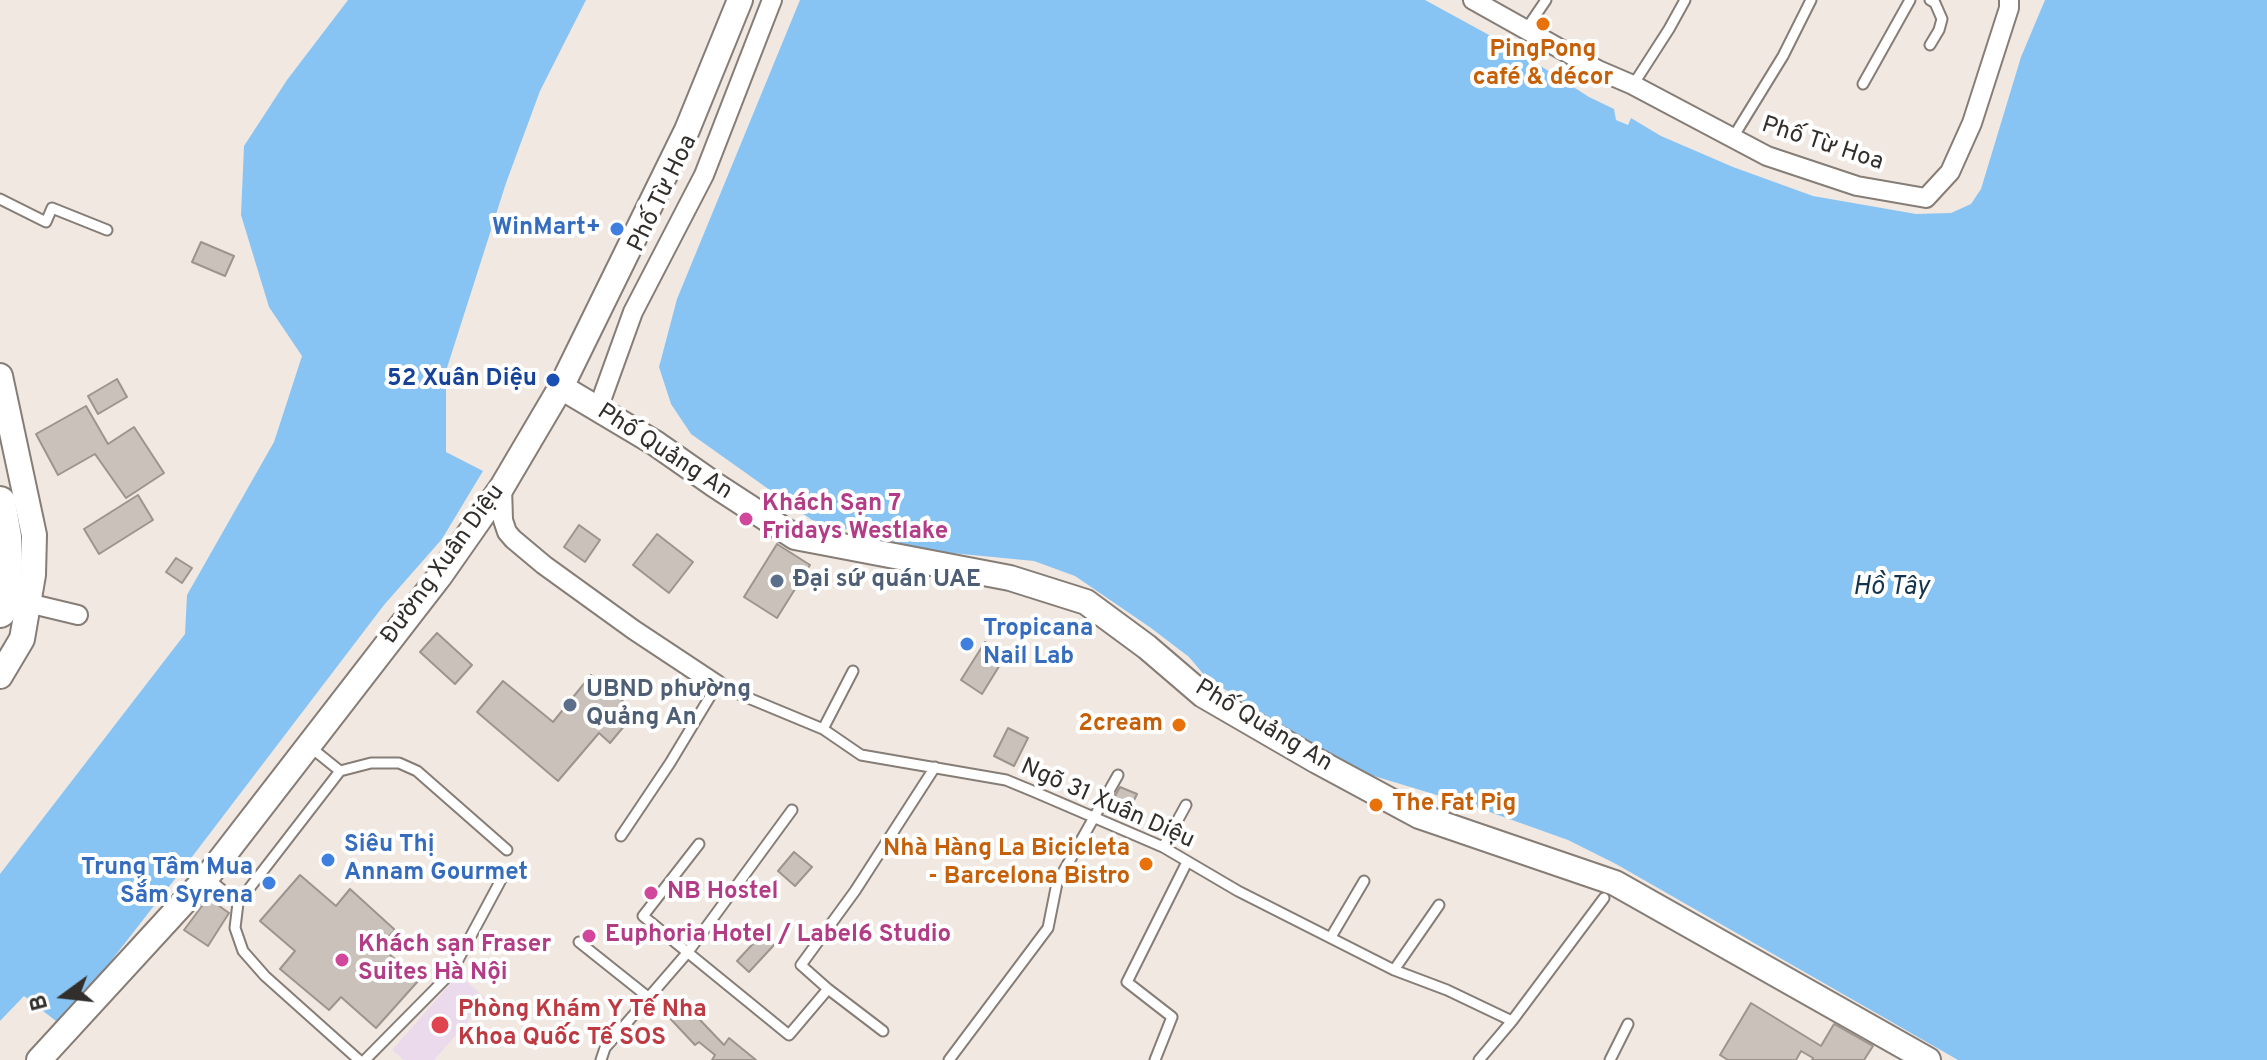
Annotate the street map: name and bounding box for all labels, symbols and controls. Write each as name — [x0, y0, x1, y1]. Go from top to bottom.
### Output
marker: PingPong café & décor — [1534, 15, 1552, 33]
place label: PingPong café & décor — [1473, 37, 1613, 93]
street label: Phố Từ Hoa — [1757, 112, 1887, 178]
street label: Phố Từ Hoa — [623, 131, 705, 257]
place label: WinMart+ — [492, 215, 601, 243]
marker: WinMart+ — [608, 220, 626, 238]
place label: 52 Xuân Diệu — [387, 366, 537, 394]
marker: 52 Xuân Diệu — [544, 371, 562, 389]
street label: Phố Quảng An — [591, 399, 737, 507]
street label: Đường Xuân Diệu — [376, 479, 512, 651]
place label: Khách Sạn 7 Fridays Westlake — [762, 491, 948, 547]
marker: Khách Sạn 7 Fridays Westlake — [737, 510, 755, 528]
place label: Đại sứ quán UAE — [793, 567, 981, 595]
marker: Đại sứ quán UAE — [768, 572, 786, 590]
water label: Hồ Tây — [1853, 573, 1929, 605]
place label: Tropicana Nail Lab — [983, 616, 1093, 672]
marker: Tropicana Nail Lab — [958, 635, 976, 653]
street label: Phố Quảng An — [1189, 675, 1337, 779]
place label: UBND phường Quảng An — [586, 677, 751, 733]
marker: UBND phường Quảng An — [561, 696, 579, 714]
place label: 2cream — [1078, 711, 1163, 739]
marker: 2cream — [1170, 716, 1188, 734]
street label: Ngõ 31 Xuân Diệu — [1016, 754, 1198, 856]
place label: The Fat Pig — [1392, 791, 1516, 819]
marker: The Fat Pig — [1367, 796, 1385, 814]
place label: Siêu Thị Annam Gourmet — [344, 832, 528, 888]
place label: Nhà Hàng La Bicicleta - Barcelona Bistro — [883, 836, 1130, 892]
marker: Siêu Thị Annam Gourmet — [319, 851, 337, 869]
place label: Trung Tâm Mua Sắm Syrena — [81, 855, 253, 911]
marker: Nhà Hàng La Bicicleta - Barcelona Bistro — [1137, 855, 1155, 873]
marker: Trung Tâm Mua Sắm Syrena — [260, 874, 278, 892]
place label: NB Hostel — [667, 879, 779, 907]
marker: NB Hostel — [642, 884, 660, 902]
place label: Euphoria Hotel / Label6 Studio — [605, 922, 951, 950]
marker: Euphoria Hotel / Label6 Studio — [580, 927, 598, 945]
place label: Khách sạn Fraser Suites Hà Nội — [358, 932, 551, 988]
marker: Khách sạn Fraser Suites Hà Nội — [333, 951, 351, 969]
north arrow — [24, 956, 104, 1036]
text: B — [25, 992, 55, 1013]
place label: Phòng Khám Y Tế Nha Khoa Quốc Tế SOS — [458, 997, 707, 1053]
marker: Phòng Khám Y Tế Nha Khoa Quốc Tế SOS — [429, 1014, 451, 1036]

